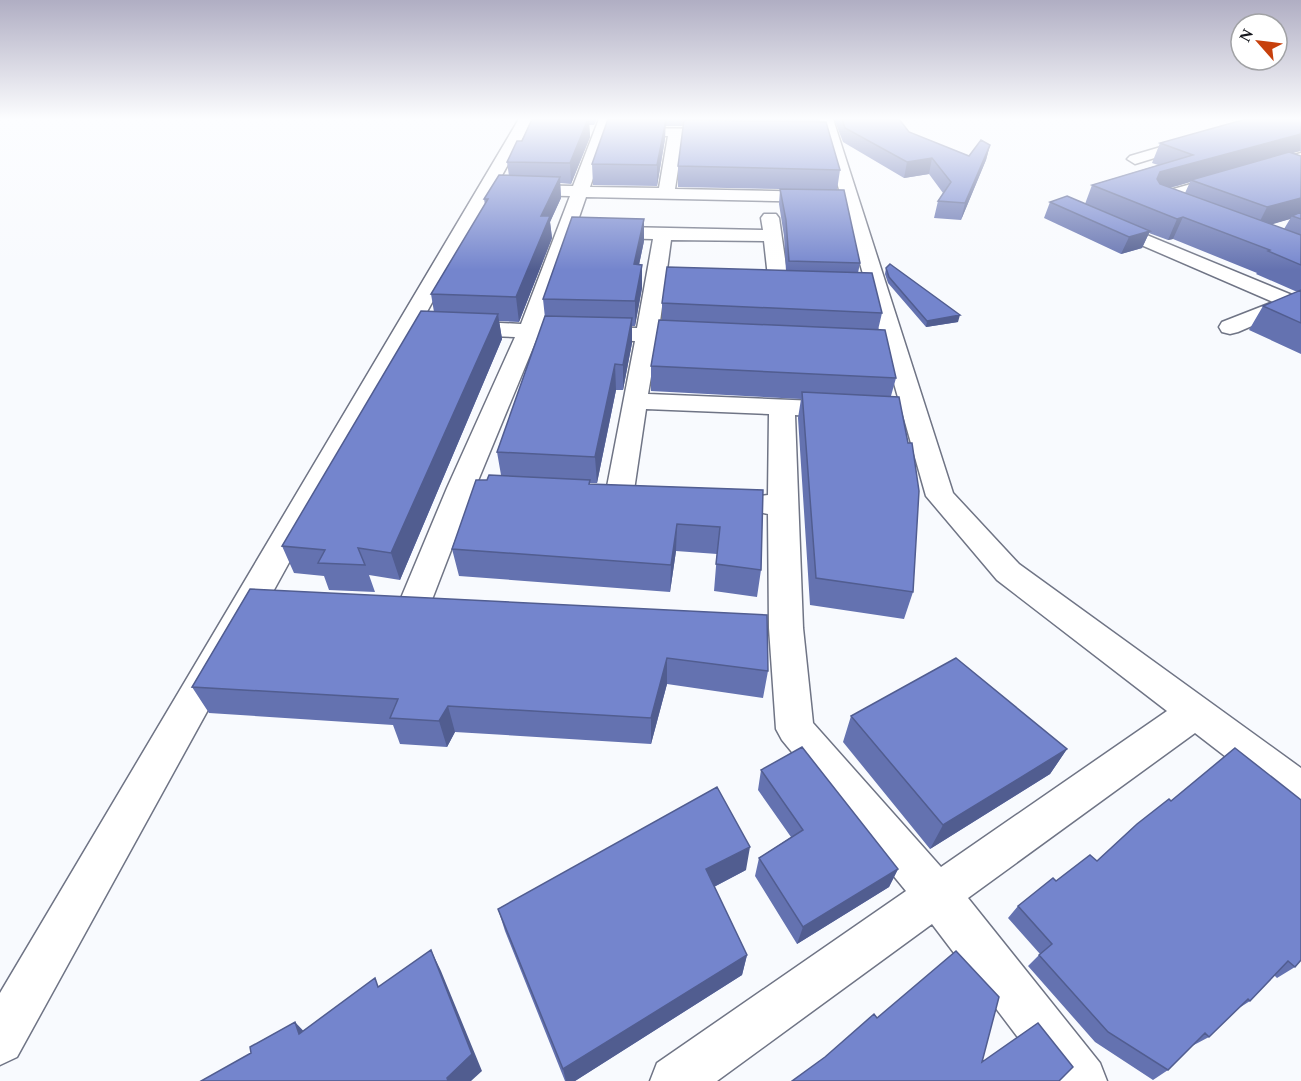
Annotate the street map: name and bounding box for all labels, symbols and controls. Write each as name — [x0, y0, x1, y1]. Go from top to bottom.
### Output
north arrow — [1229, 12, 1289, 72]
text: N — [1236, 26, 1257, 44]

